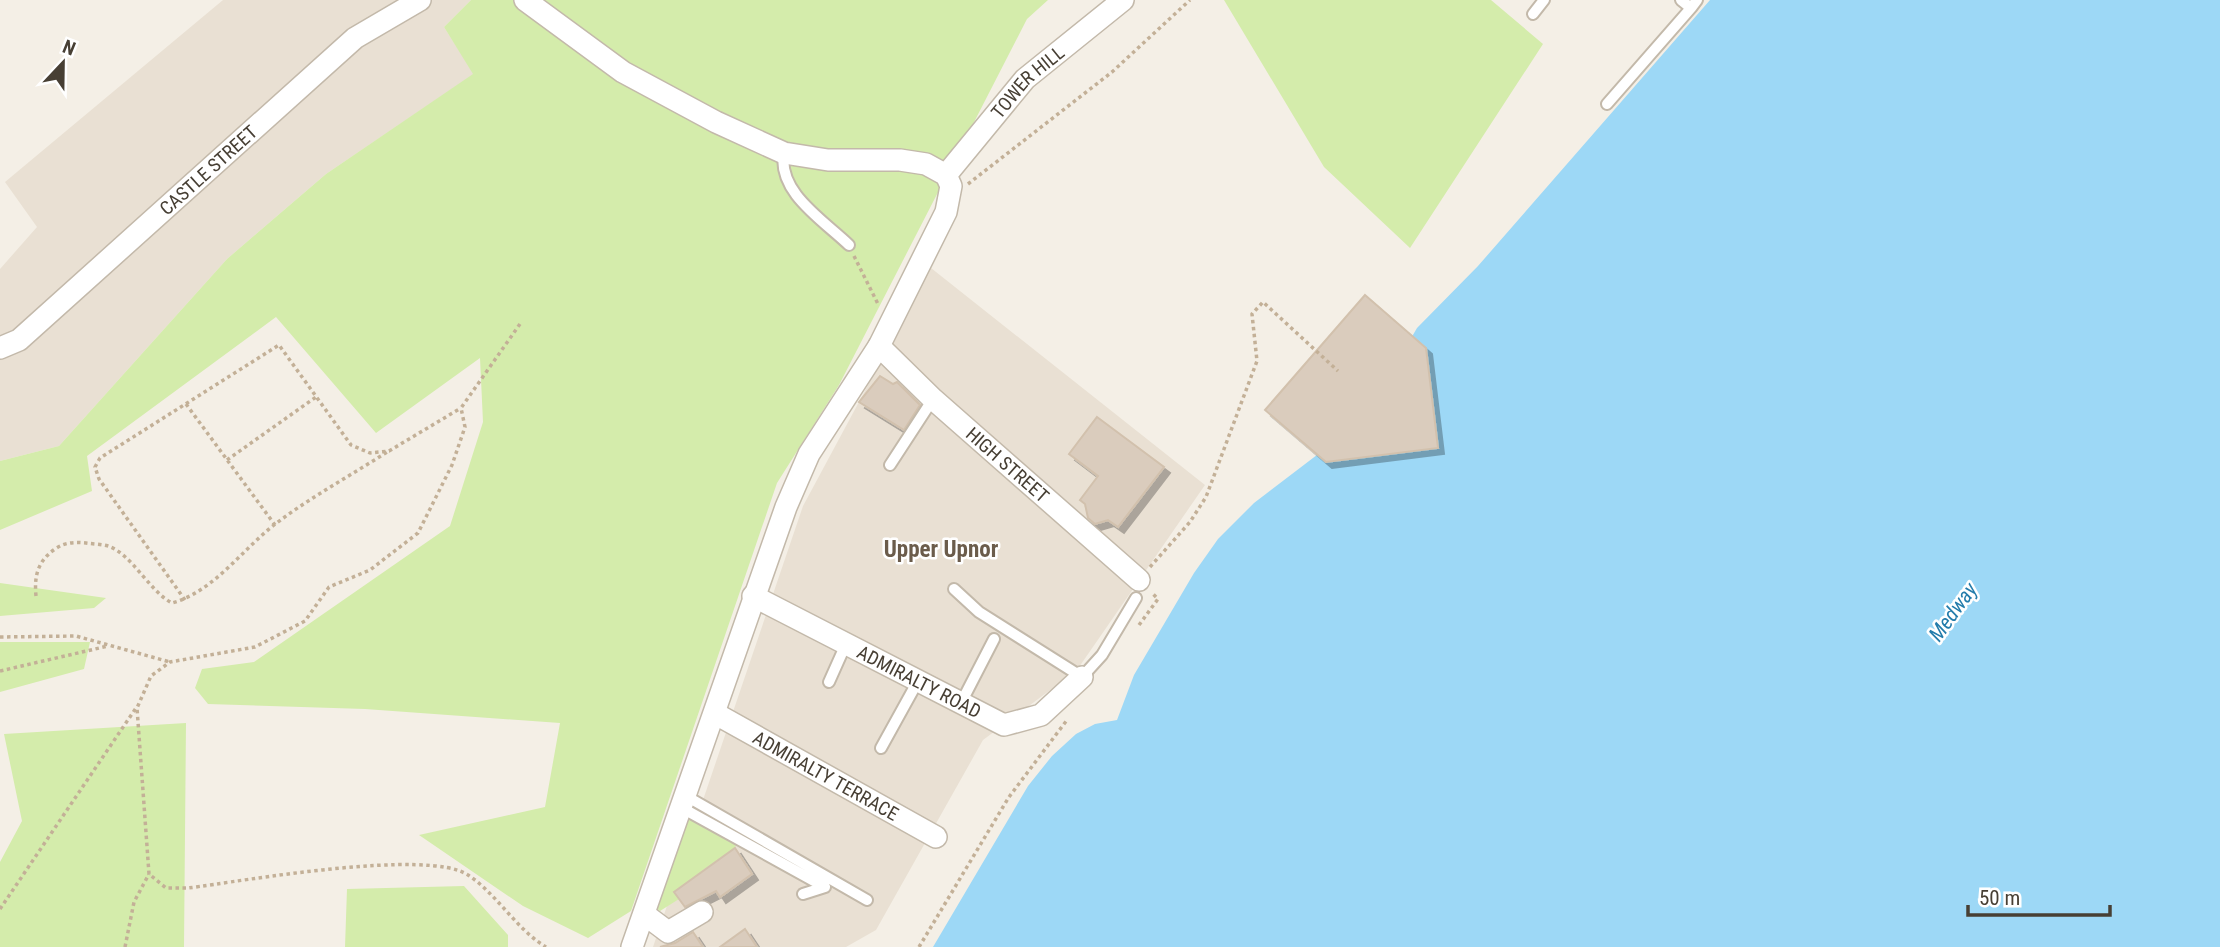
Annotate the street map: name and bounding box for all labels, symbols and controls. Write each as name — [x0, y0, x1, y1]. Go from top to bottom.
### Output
north arrow — [28, 28, 98, 98]
text: N — [59, 35, 79, 61]
street label: TOWER HILL — [986, 41, 1069, 123]
street label: CASTLE STREET — [155, 121, 262, 220]
street label: HIGH STREET — [961, 422, 1054, 508]
district label: Upper Upnor — [884, 536, 999, 563]
water label: Medway — [1924, 578, 1983, 646]
street label: ADMIRALTY ROAD — [853, 641, 985, 723]
street label: ADMIRALTY TERRACE — [749, 726, 903, 826]
scale bar — [1968, 874, 2110, 918]
text: 50 m — [1979, 886, 2020, 910]

